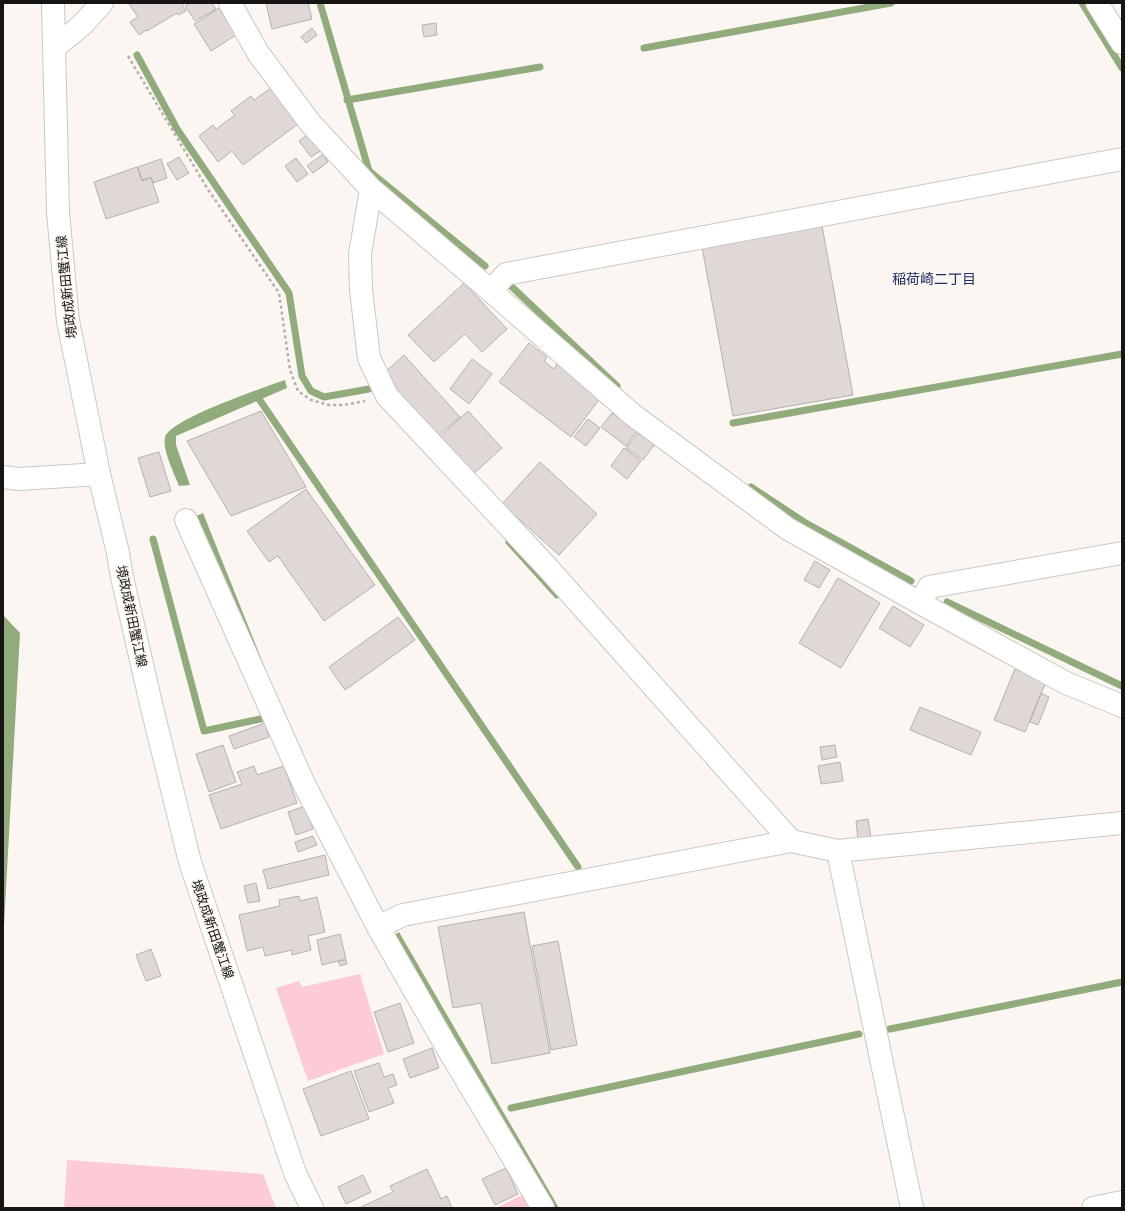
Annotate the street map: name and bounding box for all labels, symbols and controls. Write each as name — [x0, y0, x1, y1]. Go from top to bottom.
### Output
street label: 境政成新田蟹江線 — [54, 234, 79, 339]
district label: 稲荷崎二丁目 — [892, 271, 976, 287]
street label: 境政成新田蟹江線 — [113, 564, 150, 669]
street label: 境政成新田蟹江線 — [189, 878, 237, 981]

